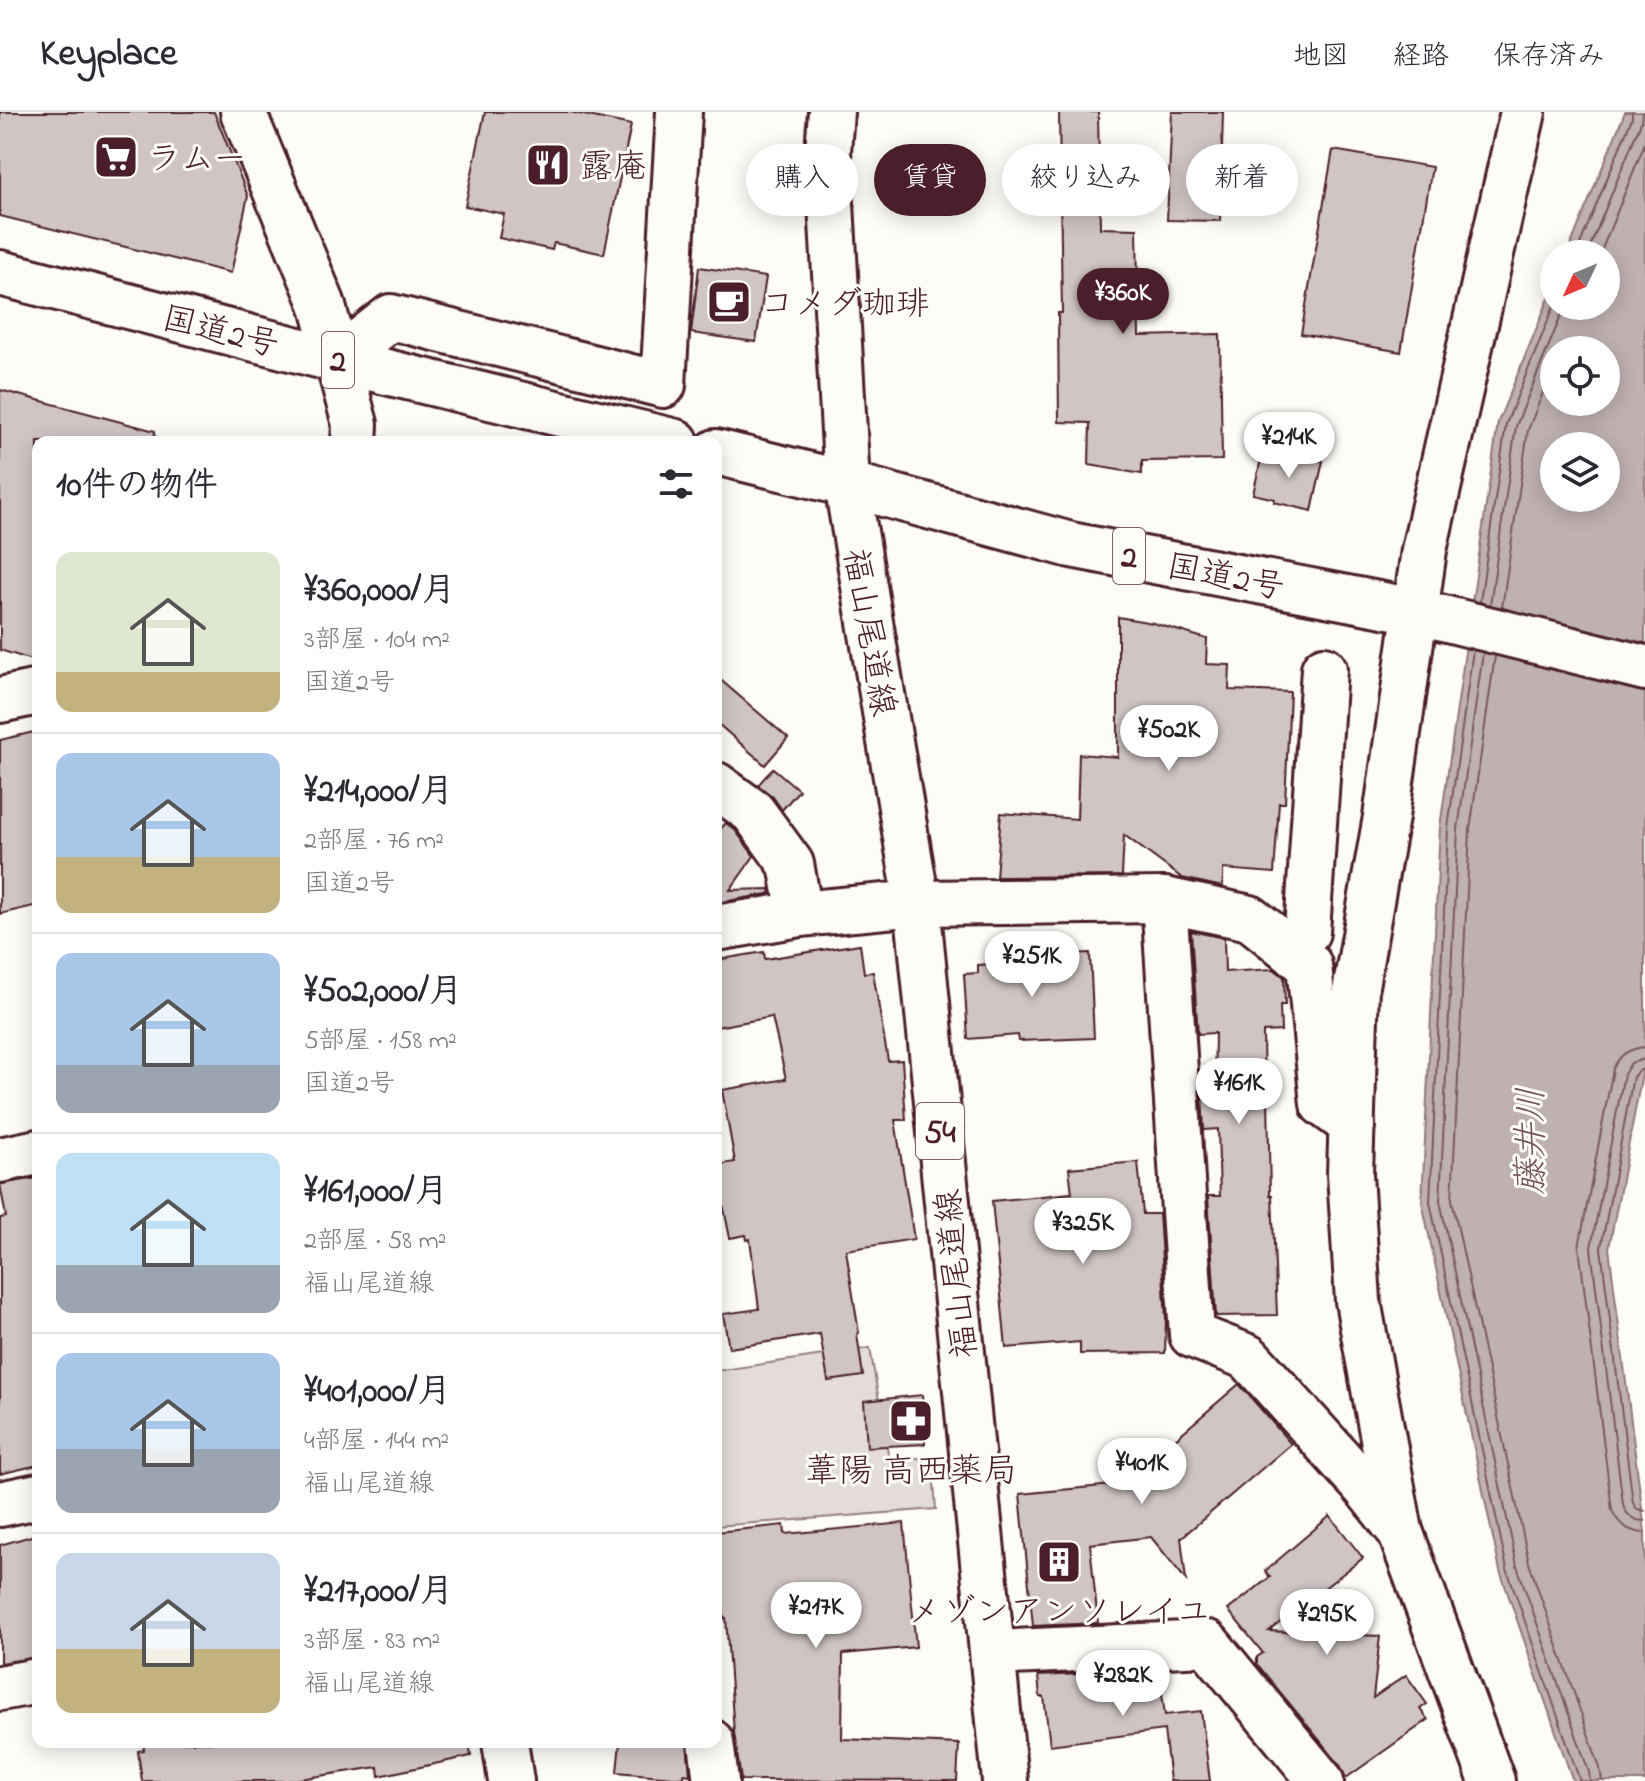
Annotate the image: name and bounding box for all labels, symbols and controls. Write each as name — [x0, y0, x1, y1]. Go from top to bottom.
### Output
text: Keyplace — [40, 27, 177, 83]
text: 地図 — [1293, 37, 1349, 78]
text: 経路 — [1393, 37, 1449, 78]
text: 保存済み — [1493, 37, 1605, 78]
supermarket icon: ラムー — [92, 133, 140, 181]
place label: ラムー — [147, 136, 247, 186]
restaurant icon: 露庵 — [524, 141, 572, 189]
place label: 露庵 — [579, 144, 647, 194]
chip: 購入 — [746, 144, 858, 216]
chip: 賃貸 — [874, 144, 986, 216]
chip: 絞り込み — [1002, 144, 1170, 216]
chip: 新着 — [1186, 144, 1298, 216]
north arrow — [1540, 240, 1620, 320]
map controls — [1540, 240, 1620, 512]
pin: ¥360K — [1067, 268, 1179, 336]
text: ¥360K — [1095, 275, 1151, 313]
cafe icon: コメダ珈琲 — [705, 278, 753, 326]
place label: コメダ珈琲 — [760, 281, 930, 331]
street label: 国道2号 — [156, 295, 284, 373]
road number: 2 — [322, 332, 354, 388]
button: locate — [1540, 336, 1620, 416]
pin: ¥214K — [1233, 412, 1345, 480]
text: ¥214K — [1262, 419, 1316, 457]
button: layers — [1540, 432, 1620, 512]
text: 10件の物件 — [56, 462, 218, 512]
icon: filters — [654, 462, 698, 506]
road number: 2 — [1113, 528, 1145, 584]
street label: 国道2号 — [1162, 543, 1288, 615]
street label: 福山尾道線 — [828, 545, 906, 721]
text: ¥360,000/月 — [304, 567, 455, 617]
icon: home — [120, 584, 216, 680]
text: 3部屋 · 104 m² — [304, 622, 450, 660]
text: 国道2号 — [304, 665, 395, 703]
pin: ¥502K — [1113, 705, 1225, 773]
text: ¥502K — [1138, 712, 1200, 750]
text: ¥214,000/月 — [304, 768, 453, 818]
icon: home — [120, 785, 216, 881]
text: 2部屋 · 76 m² — [304, 823, 444, 861]
text: 国道2号 — [304, 866, 395, 904]
pin: ¥251K — [976, 931, 1088, 999]
text: ¥251K — [1003, 938, 1061, 976]
text: ¥502,000/月 — [304, 968, 463, 1018]
icon: home — [120, 985, 216, 1081]
text: 5部屋 · 158 m² — [304, 1023, 457, 1061]
pin: ¥161K — [1183, 1058, 1295, 1126]
text: ¥161K — [1214, 1065, 1264, 1103]
text: 国道2号 — [304, 1066, 395, 1104]
water label: 藤井川 — [1507, 1087, 1560, 1195]
road number: 54 — [916, 1103, 964, 1159]
text: ¥161,000/月 — [304, 1168, 448, 1218]
icon: home — [120, 1185, 216, 1281]
street label: 福山尾道線 — [925, 1186, 993, 1361]
pin: ¥325K — [1027, 1198, 1139, 1266]
text: ¥325K — [1052, 1205, 1114, 1243]
text: 2部屋 · 58 m² — [304, 1223, 446, 1261]
text: 福山尾道線 — [304, 1266, 434, 1304]
text: ¥401,000/月 — [304, 1368, 451, 1418]
icon: home — [120, 1385, 216, 1481]
pharmacy icon: 葦陽 高西薬局 — [887, 1397, 935, 1445]
text: 4部屋 · 144 m² — [304, 1423, 449, 1461]
pin: ¥401K — [1086, 1438, 1198, 1506]
text: ¥401K — [1116, 1445, 1168, 1483]
place label: 葦陽 高西薬局 — [805, 1448, 1017, 1498]
text: 福山尾道線 — [304, 1466, 434, 1504]
building icon: メゾンアンソレイユ — [1035, 1538, 1083, 1586]
text: ¥217,000/月 — [304, 1568, 453, 1618]
pin: ¥217K — [760, 1582, 872, 1650]
icon: home — [120, 1585, 216, 1681]
text: ¥217K — [789, 1589, 843, 1627]
place label: メゾンアンソレイユ — [907, 1589, 1211, 1639]
pin: ¥295K — [1271, 1589, 1383, 1657]
text: ¥295K — [1298, 1596, 1356, 1634]
text: 3部屋 · 83 m² — [304, 1623, 440, 1661]
pin: ¥282K — [1067, 1650, 1179, 1718]
text: ¥282K — [1094, 1657, 1152, 1695]
text: 福山尾道線 — [304, 1666, 434, 1704]

